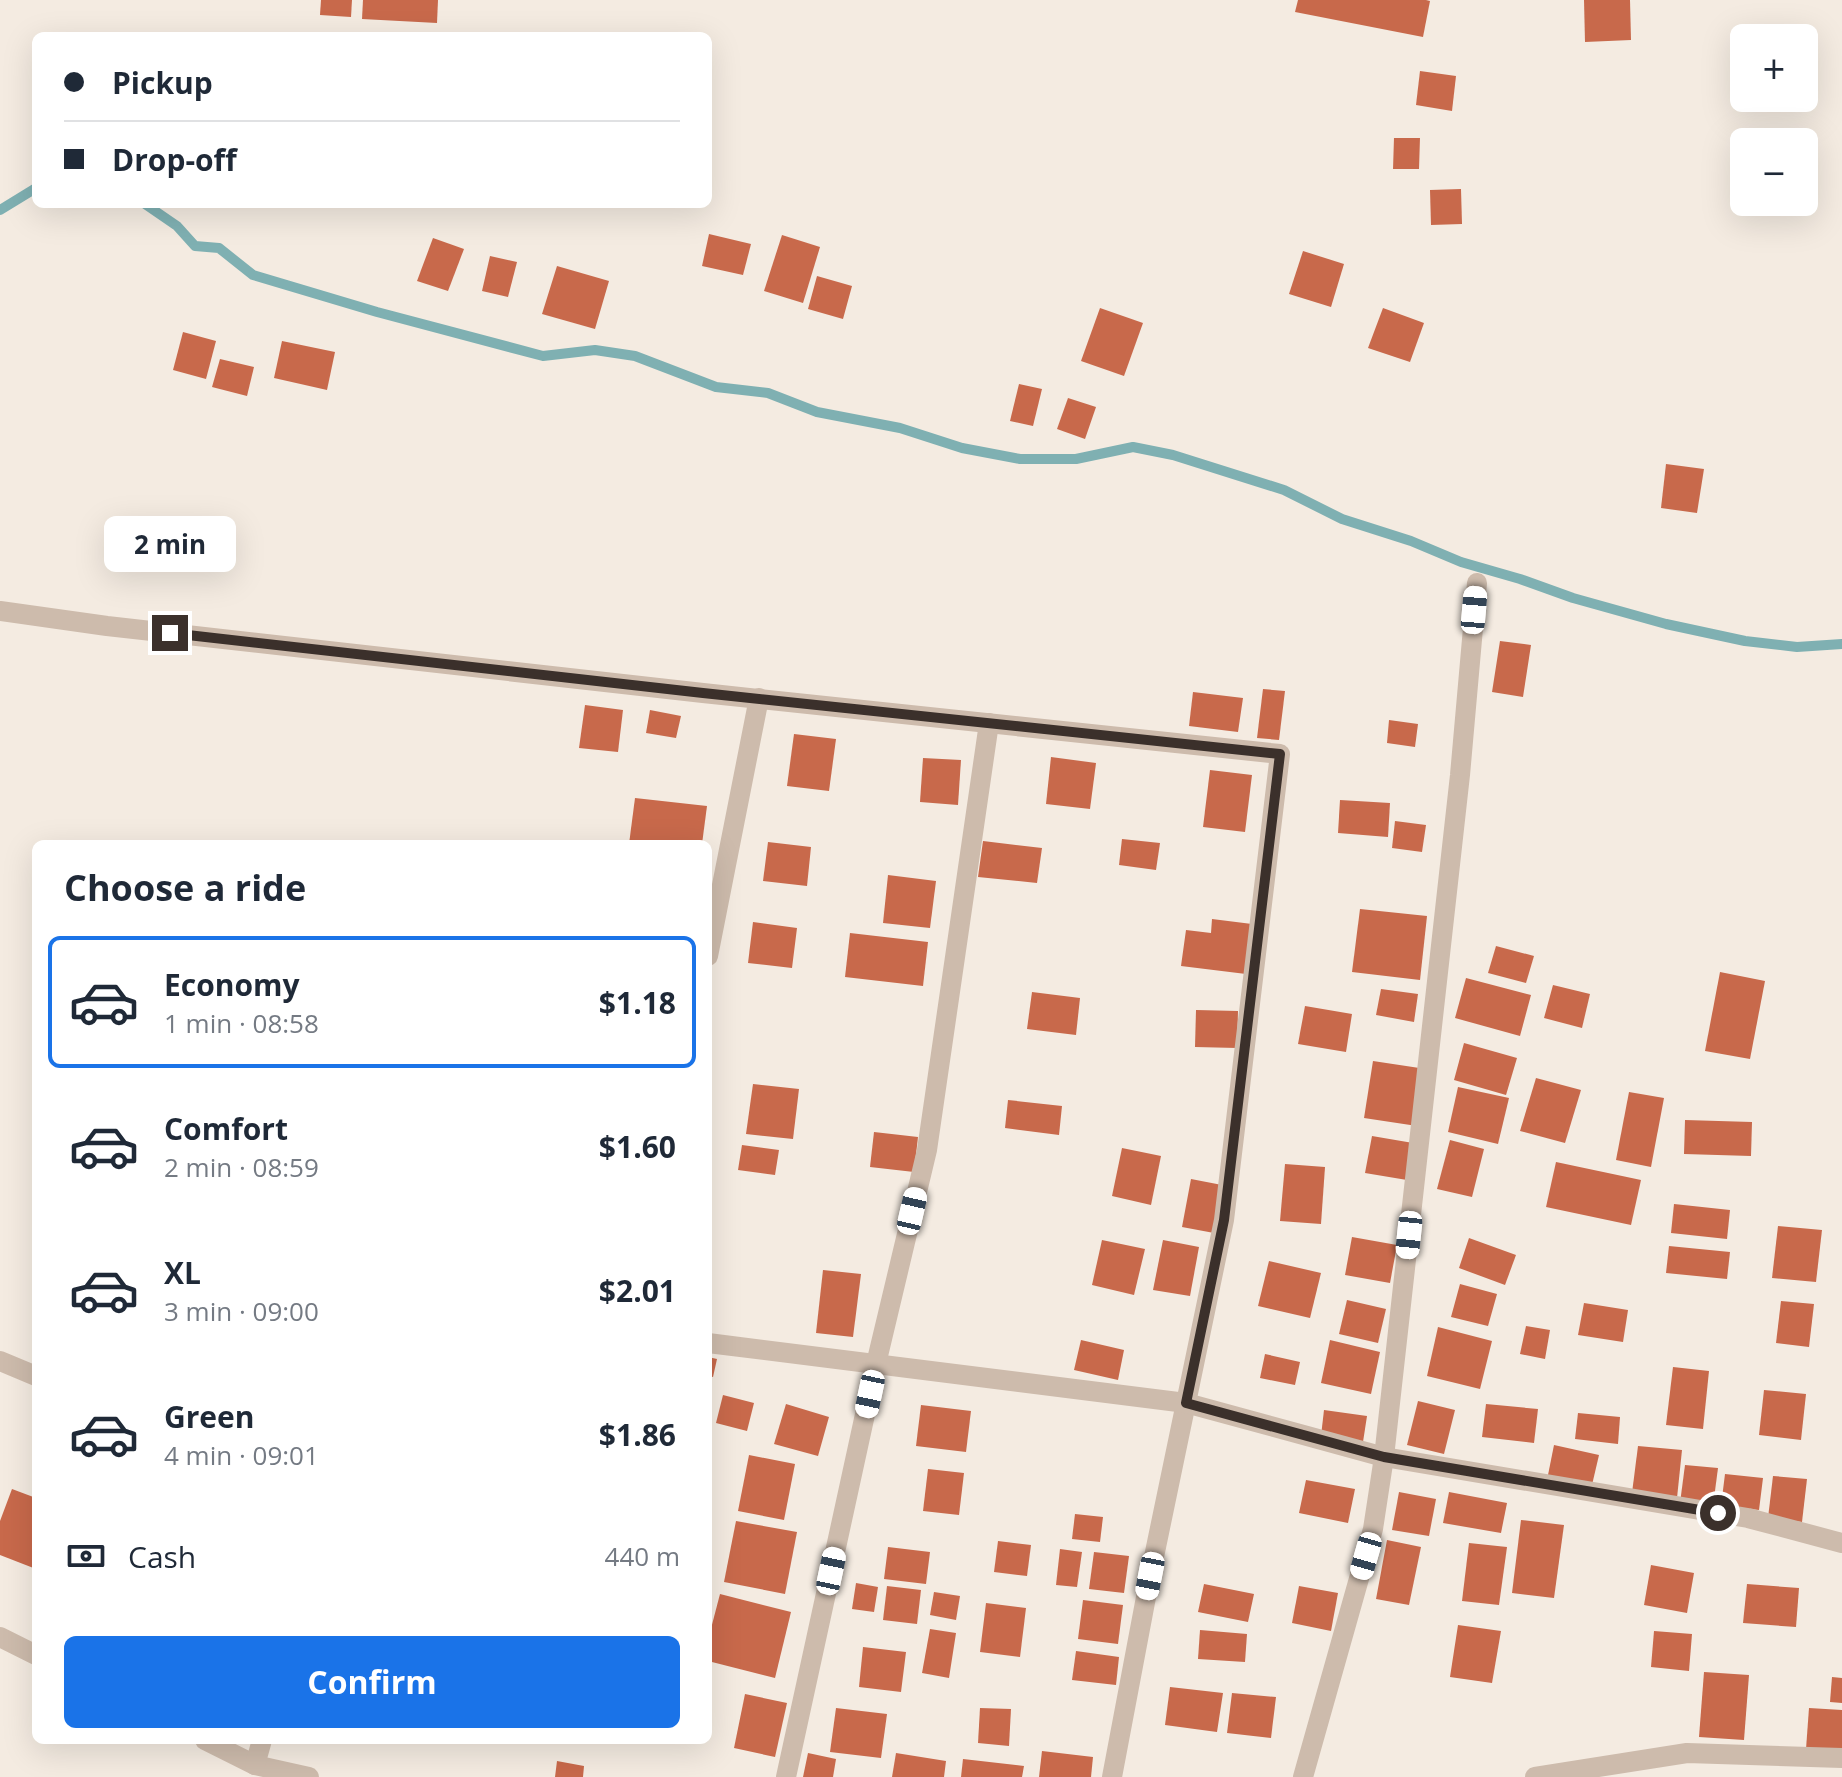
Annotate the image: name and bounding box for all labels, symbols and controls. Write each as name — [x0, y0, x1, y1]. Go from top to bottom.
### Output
map controls — [1730, 24, 1818, 216]
button: + — [1730, 24, 1818, 112]
text: Pickup — [112, 62, 213, 103]
button: − — [1730, 128, 1818, 216]
text: Drop-off — [112, 139, 237, 180]
callout: 2 min — [104, 517, 236, 573]
text: 2 min — [134, 526, 206, 562]
car — [1460, 585, 1488, 635]
route end — [152, 615, 188, 651]
text: Choose a ride — [64, 863, 306, 912]
text: Economy — [164, 964, 300, 1005]
icon: car — [68, 966, 140, 1038]
text: $1.18 — [599, 982, 676, 1023]
text: 1 min · 08:58 — [164, 1005, 319, 1041]
text: Comfort — [164, 1108, 288, 1149]
icon: car — [68, 1110, 140, 1182]
text: $1.60 — [599, 1126, 676, 1167]
text: 2 min · 08:59 — [164, 1149, 319, 1185]
car — [895, 1185, 929, 1237]
car — [1395, 1210, 1423, 1260]
text: XL — [164, 1252, 201, 1293]
icon: car — [68, 1254, 140, 1326]
text: $2.01 — [599, 1270, 676, 1311]
text: 3 min · 09:00 — [164, 1293, 319, 1329]
car — [853, 1368, 887, 1420]
text: Green — [164, 1396, 255, 1437]
icon: car — [68, 1398, 140, 1470]
text: $1.86 — [599, 1414, 676, 1455]
text: 4 min · 09:01 — [164, 1437, 319, 1473]
route start — [1700, 1495, 1736, 1531]
car — [1348, 1530, 1384, 1582]
icon: cash — [64, 1534, 108, 1578]
text: Cash — [128, 1536, 196, 1577]
text: 440 m — [605, 1538, 680, 1574]
car — [814, 1545, 848, 1597]
car — [1134, 1550, 1166, 1602]
button: Confirm — [64, 1636, 680, 1728]

